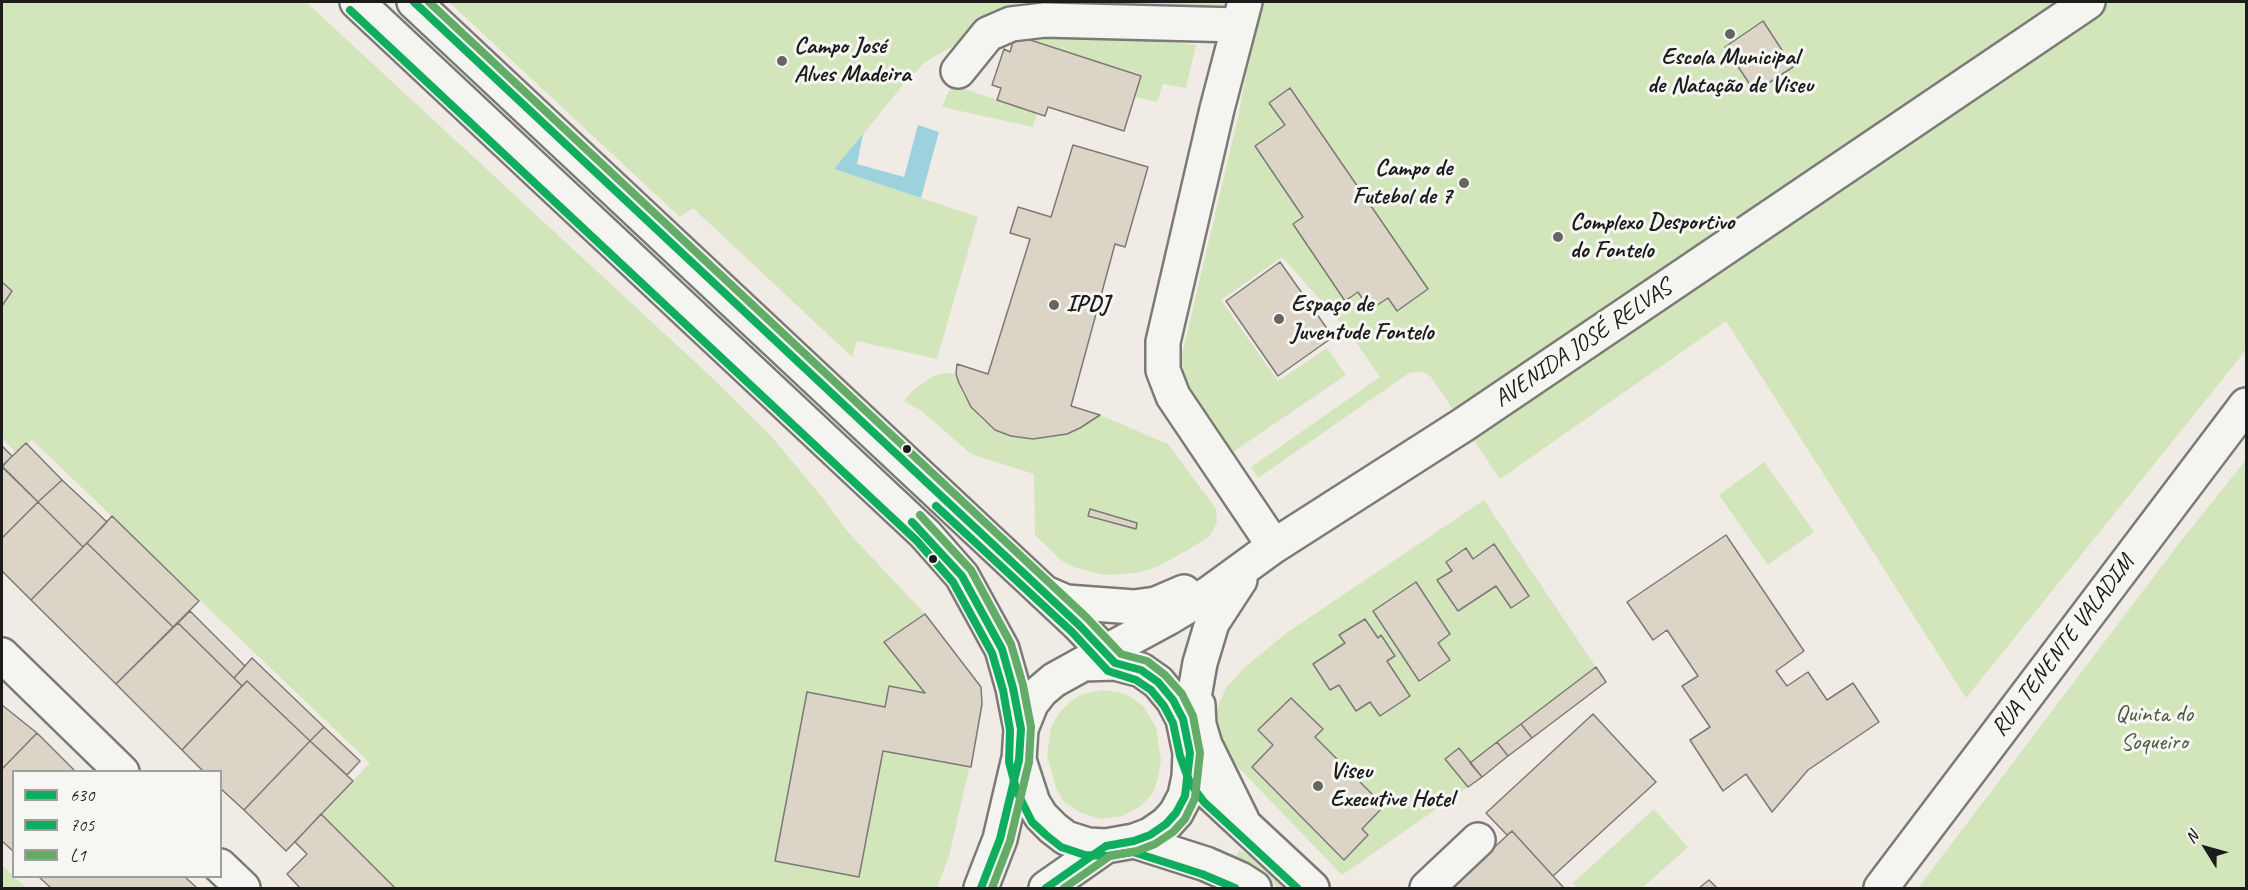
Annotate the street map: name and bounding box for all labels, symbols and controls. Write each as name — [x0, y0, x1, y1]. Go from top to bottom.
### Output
marker: Escola Municipal de Natação de Viseu — [1723, 27, 1737, 41]
place label: Campo José Alves Madeira — [794, 33, 911, 89]
place label: Escola Municipal de Natação de Viseu — [1647, 44, 1813, 100]
marker: Campo José Alves Madeira — [775, 54, 789, 68]
place label: Campo de Futebol de 7 — [1353, 155, 1452, 211]
marker: Campo de Futebol de 7 — [1457, 176, 1471, 190]
place label: Complexo Desportivo do Fontelo — [1570, 209, 1734, 265]
marker: Complexo Desportivo do Fontelo — [1551, 230, 1565, 244]
street label: AVENIDA JOSÉ RELVAS — [1489, 274, 1677, 414]
place label: IPDJ — [1066, 291, 1109, 319]
place label: Espaço de Juventude Fontelo — [1291, 291, 1434, 347]
marker: IPDJ — [1047, 298, 1061, 312]
marker: Espaço de Juventude Fontelo — [1272, 312, 1286, 326]
unlabelled marker — [901, 443, 913, 455]
street label: RUA TENENTE VALADIM — [1985, 550, 2141, 742]
unlabelled marker — [927, 553, 939, 565]
park label: Quinta do Soqueiro — [2115, 701, 2193, 757]
place label: Viseu Executive Hotel — [1330, 758, 1454, 814]
legend — [12, 770, 222, 878]
marker: Viseu Executive Hotel — [1311, 779, 1325, 793]
text: 630 — [70, 784, 94, 806]
text: 705 — [70, 814, 94, 836]
north arrow — [2176, 818, 2236, 878]
text: N — [2181, 827, 2203, 847]
text: L1 — [70, 844, 86, 866]

